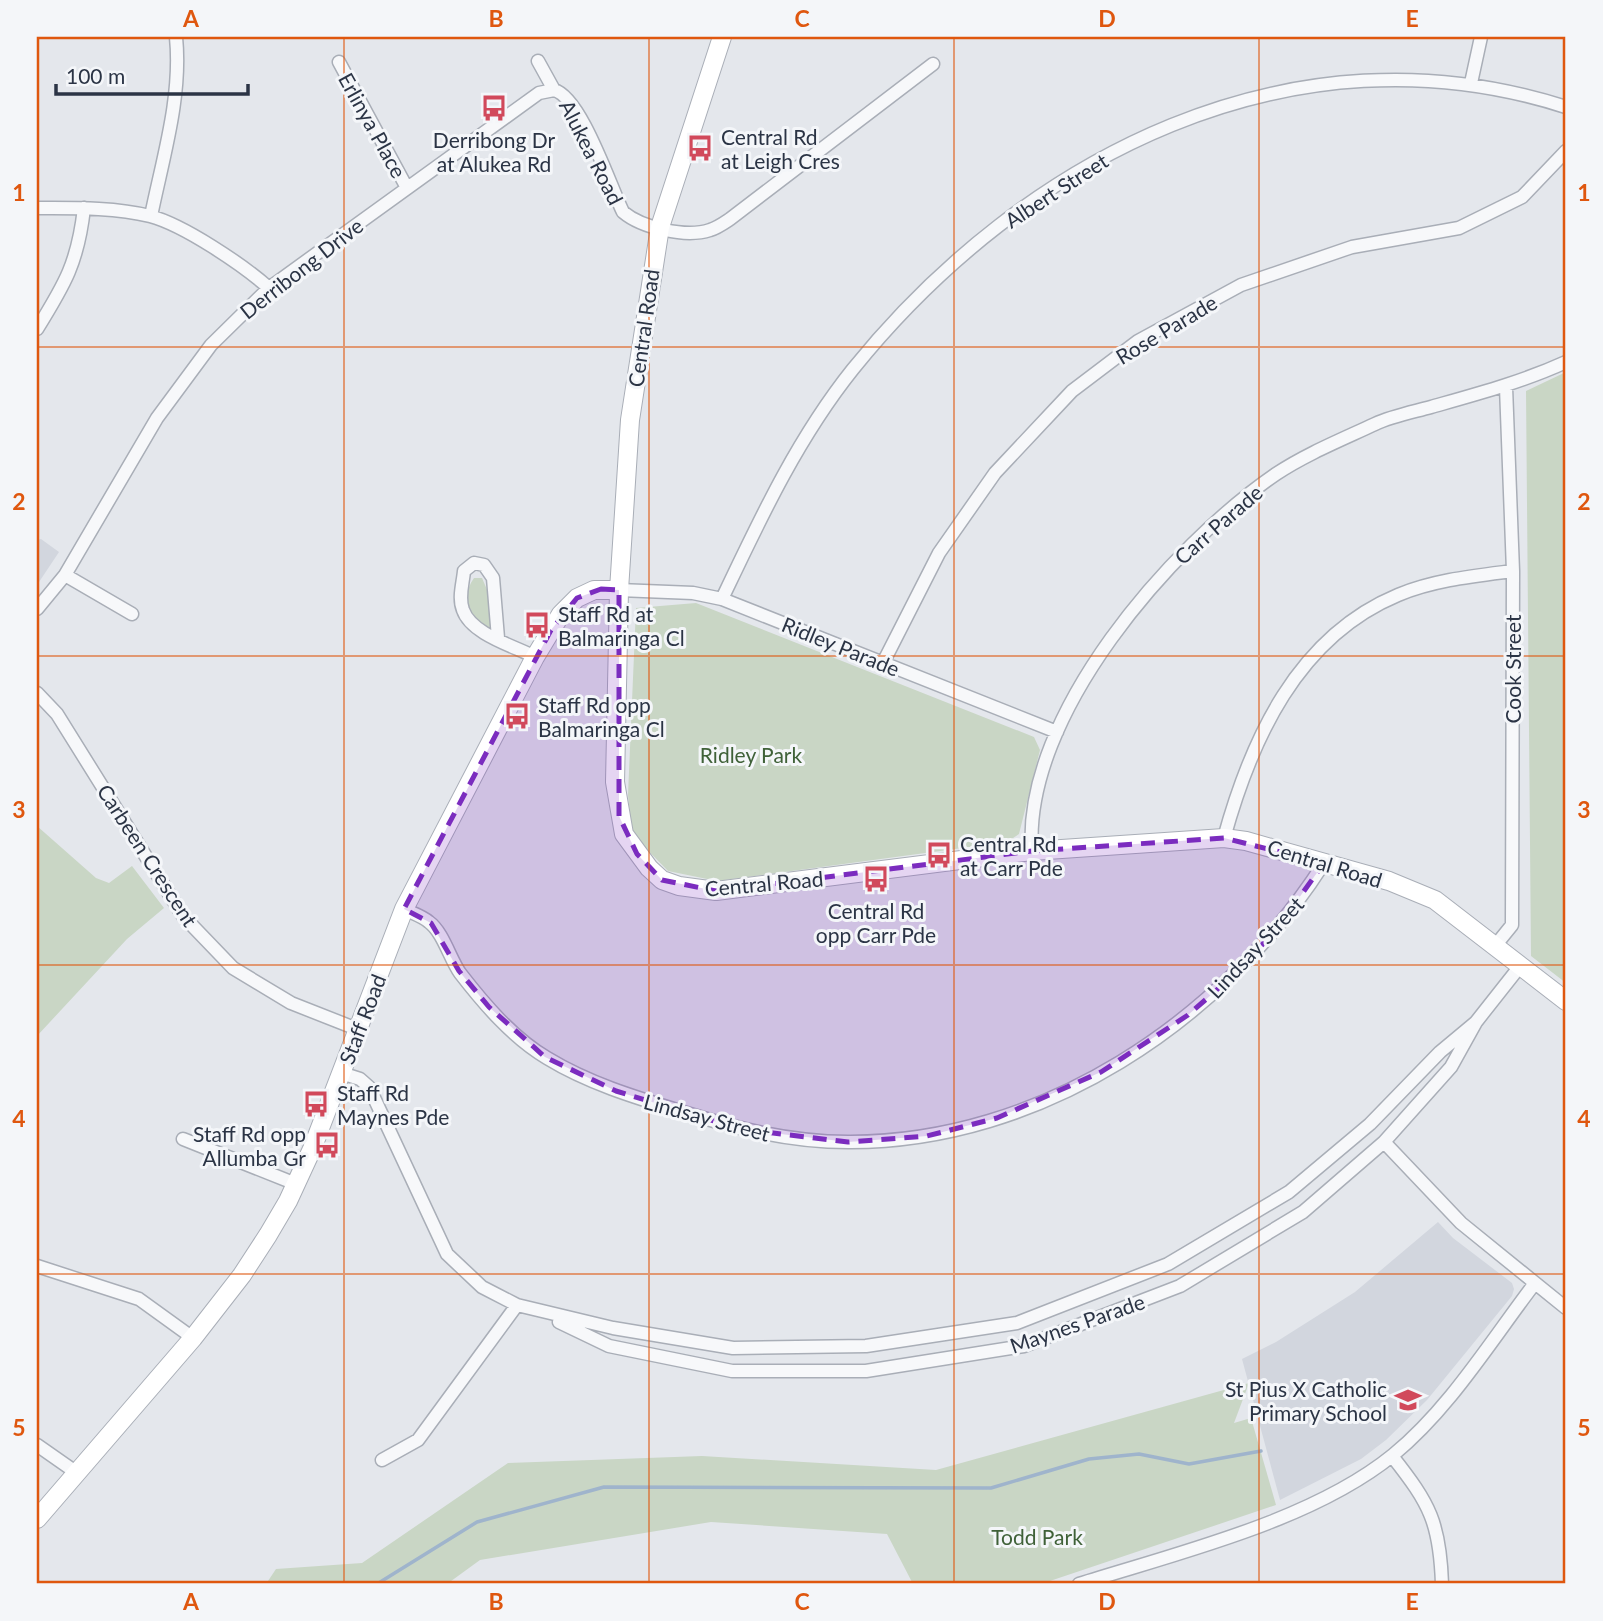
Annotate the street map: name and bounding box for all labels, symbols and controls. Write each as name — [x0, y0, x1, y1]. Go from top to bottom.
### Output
text: A — [182, 4, 200, 32]
text: B — [488, 4, 504, 32]
text: C — [794, 4, 810, 32]
text: D — [1098, 4, 1116, 32]
text: E — [1405, 4, 1419, 32]
scale bar — [56, 52, 248, 96]
text: 100 m — [66, 63, 125, 88]
street label: Erlinya Place — [334, 68, 412, 182]
bus stop icon: Derribong Dr at Alukea Rd — [479, 93, 509, 123]
street label: Alukea Road — [555, 95, 629, 209]
place label: Central Rd at Leigh Cres — [721, 124, 840, 173]
place label: Derribong Dr at Alukea Rd — [433, 127, 556, 176]
bus stop icon: Central Rd at Leigh Cres — [685, 133, 715, 163]
street label: Albert Street — [1000, 147, 1113, 233]
text: 1 — [12, 178, 26, 206]
text: 1 — [1577, 178, 1591, 206]
street label: Derribong Drive — [235, 212, 367, 324]
street label: Central Road — [622, 267, 664, 389]
street label: Rose Parade — [1111, 289, 1221, 369]
street label: Carr Parade — [1169, 479, 1267, 569]
text: 2 — [12, 487, 26, 515]
text: 2 — [1577, 487, 1591, 515]
place label: Staff Rd at Balmaringa Cl — [558, 601, 685, 650]
bus stop icon: Staff Rd at Balmaringa Cl — [522, 610, 552, 640]
street label: Ridley Parade — [778, 611, 904, 681]
street label: Cook Street — [1500, 614, 1525, 723]
place label: Staff Rd opp Balmaringa Cl — [538, 692, 665, 741]
bus stop icon: Staff Rd opp Balmaringa Cl — [502, 701, 532, 731]
park label: Ridley Park — [700, 742, 802, 767]
street label: Carbeen Crescent — [93, 779, 204, 931]
text: 3 — [12, 795, 26, 823]
text: 3 — [1577, 795, 1591, 823]
place label: Central Rd at Carr Pde — [960, 831, 1063, 880]
street label: Central Road — [1265, 834, 1385, 892]
bus stop icon: Central Rd at Carr Pde — [924, 840, 954, 870]
bus stop icon: Central Rd opp Carr Pde — [861, 864, 891, 894]
street label: Central Road — [704, 865, 824, 901]
street label: Lindsay Street — [1202, 891, 1309, 1003]
place label: Central Rd opp Carr Pde — [816, 898, 936, 947]
street label: Staff Road — [333, 971, 391, 1067]
place label: Staff Rd Maynes Pde — [337, 1080, 449, 1129]
street label: Lindsay Street — [641, 1088, 773, 1146]
bus stop icon: Staff Rd Maynes Pde — [301, 1089, 331, 1119]
text: 4 — [12, 1104, 26, 1132]
text: 4 — [1577, 1104, 1591, 1132]
place label: Staff Rd opp Allumba Gr — [193, 1121, 306, 1170]
bus stop icon: Staff Rd opp Allumba Gr — [312, 1130, 342, 1160]
street label: Maynes Parade — [1006, 1288, 1148, 1358]
place label: St Pius X Catholic Primary School — [1225, 1376, 1387, 1425]
school or university icon: St Pius X Catholic Primary School — [1393, 1385, 1423, 1415]
text: 5 — [12, 1413, 26, 1441]
text: 5 — [1577, 1413, 1591, 1441]
park label: Todd Park — [991, 1524, 1083, 1549]
text: A — [182, 1587, 200, 1615]
text: B — [488, 1587, 504, 1615]
text: C — [794, 1587, 810, 1615]
text: D — [1098, 1587, 1116, 1615]
text: E — [1405, 1587, 1419, 1615]

